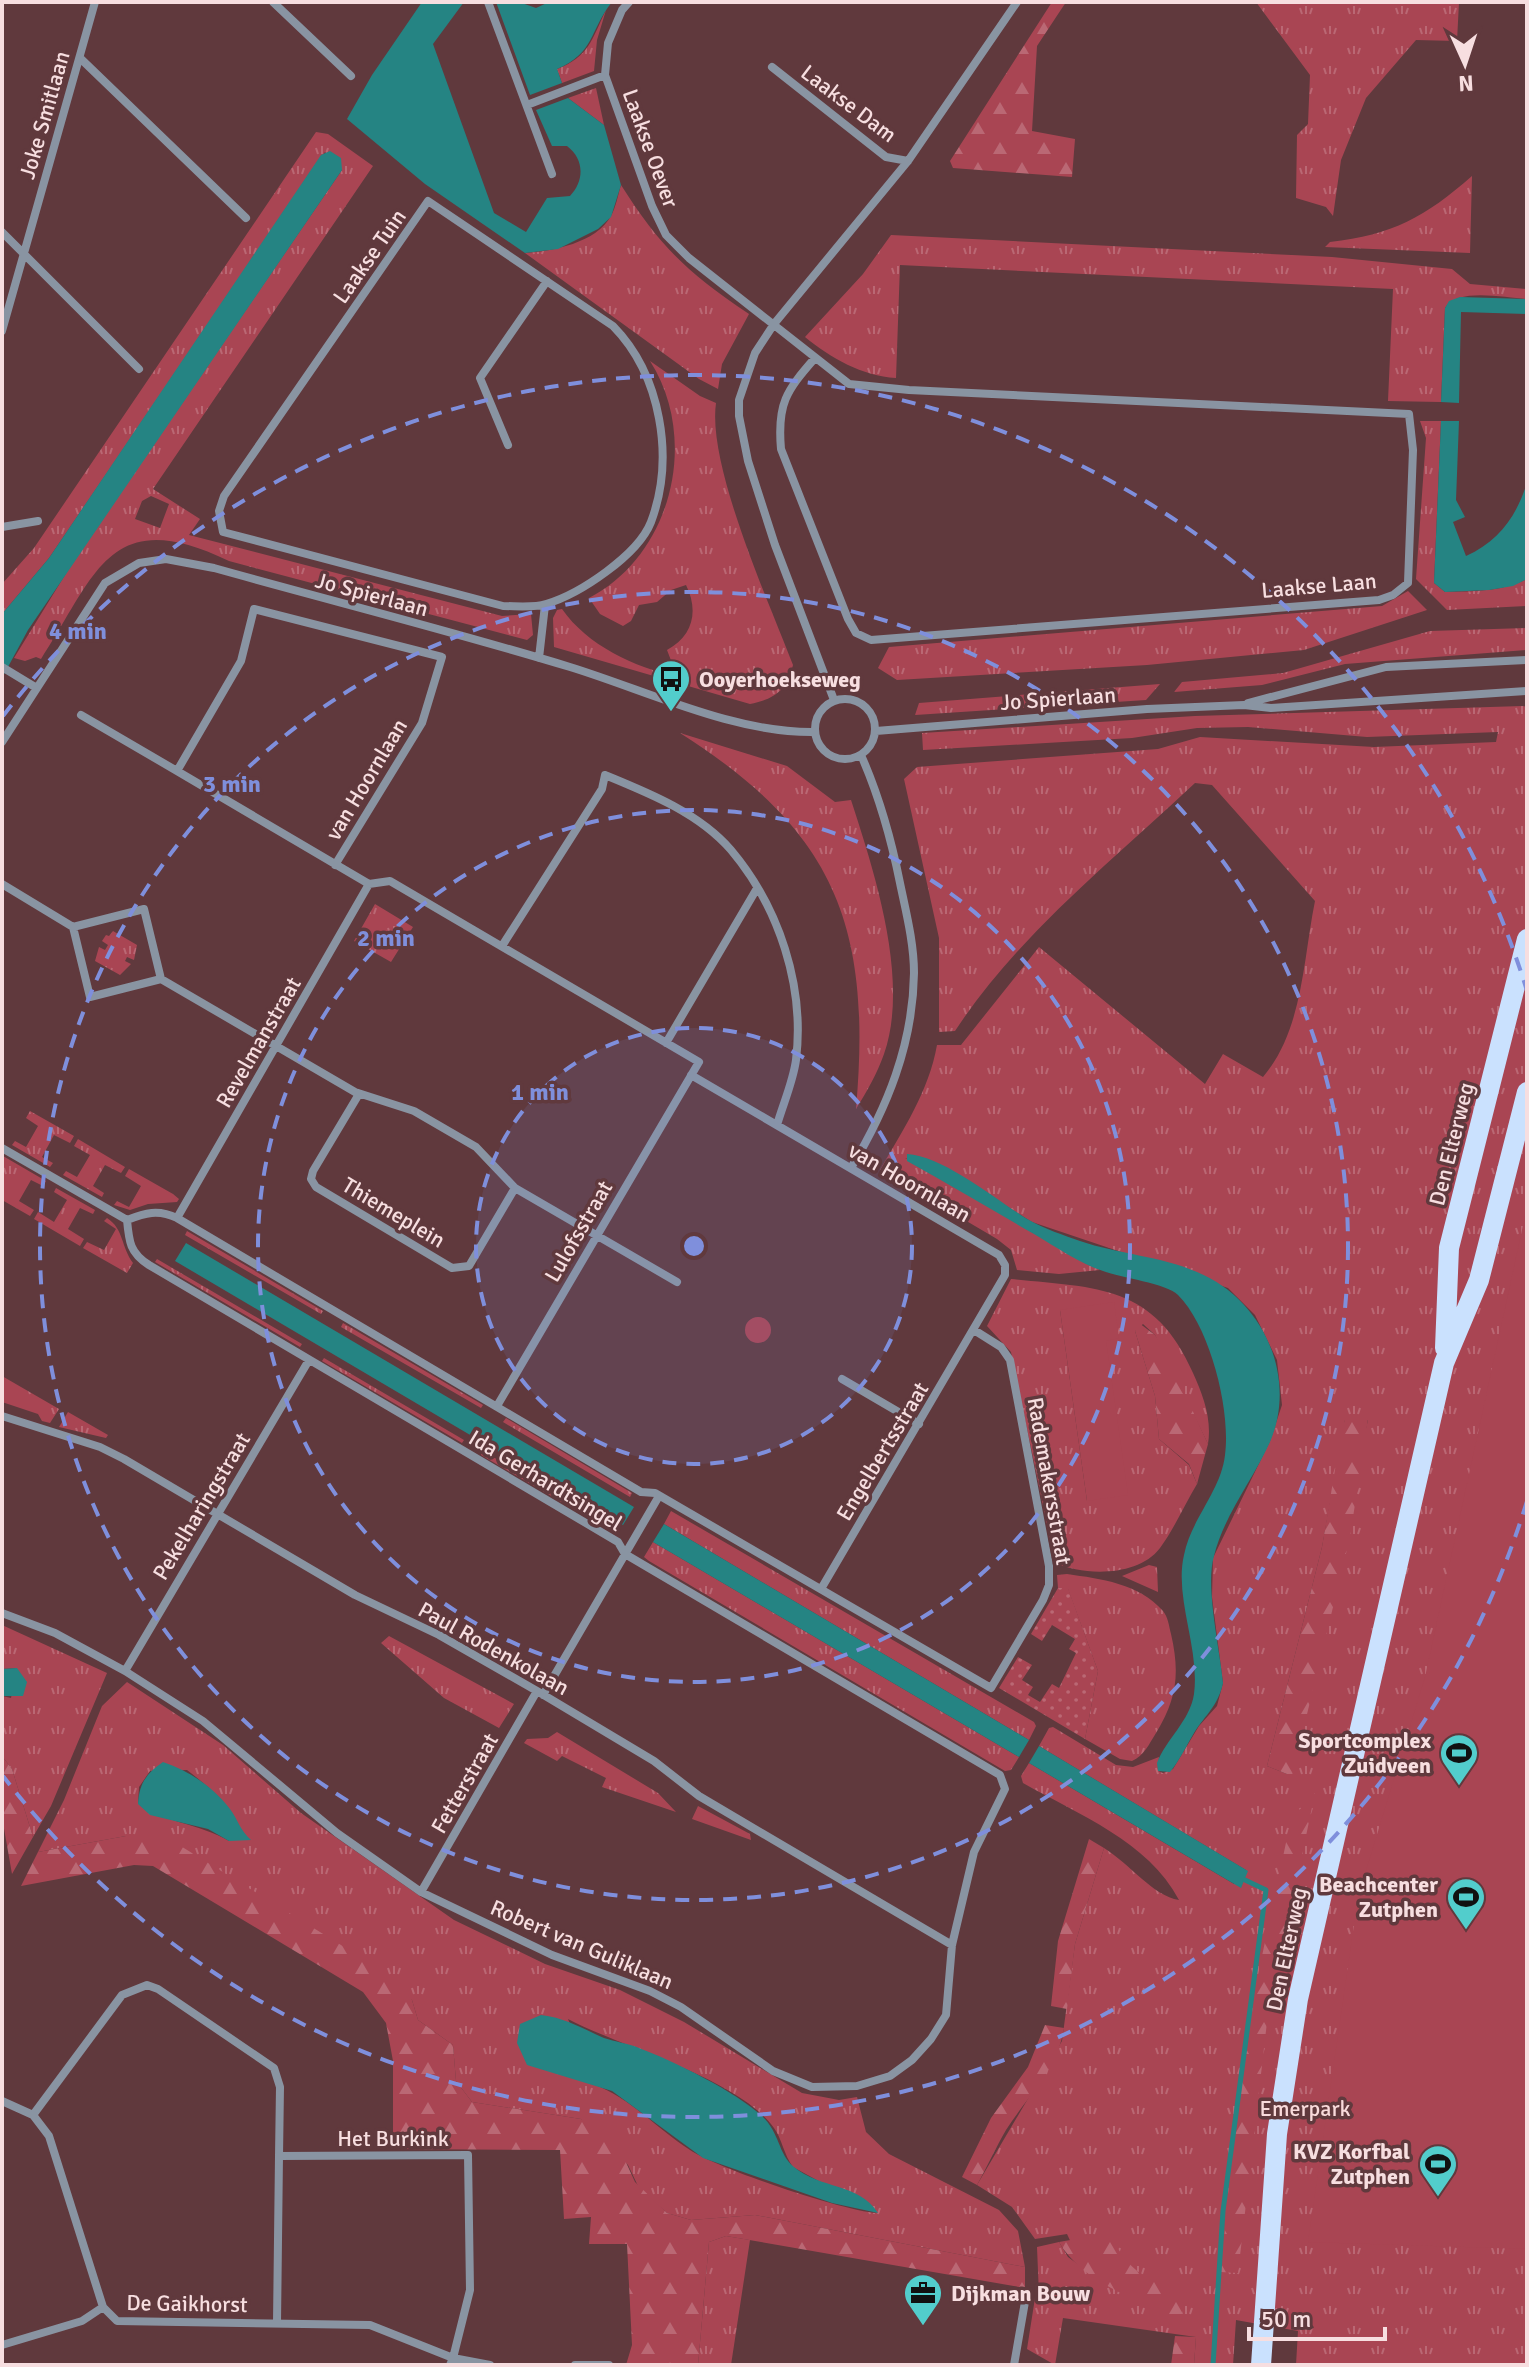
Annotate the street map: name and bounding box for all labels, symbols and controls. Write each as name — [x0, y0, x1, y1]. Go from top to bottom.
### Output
north arrow — [1425, 24, 1505, 104]
street label: Joke Smitlaan — [13, 48, 76, 182]
street label: Laakse Dam — [796, 59, 902, 148]
text: N — [1458, 70, 1474, 97]
street label: Laakse Oever — [617, 85, 684, 211]
street label: Laakse Tuin — [327, 204, 412, 309]
street label: Jo Spierlaan — [312, 566, 431, 623]
street label: Laakse Laan — [1260, 567, 1378, 604]
text: 4 min — [49, 616, 107, 646]
bus stop icon: Ooyerhoekseweg — [650, 658, 692, 713]
place label: Ooyerhoekseweg — [699, 666, 861, 693]
street label: Jo Spierlaan — [999, 681, 1117, 716]
street label: van Hoornlaan — [320, 714, 413, 845]
text: 3 min — [203, 769, 261, 799]
text: 2 min — [357, 923, 415, 953]
street label: Revelmanstraat — [210, 972, 307, 1112]
text: 1 min — [511, 1077, 569, 1107]
street label: Den Elterweg — [1423, 1080, 1480, 1209]
street label: van Hoornlaan — [844, 1137, 976, 1228]
street label: Thiemeplein — [337, 1171, 450, 1254]
street label: Lulofsstraat — [539, 1176, 618, 1287]
centre of rings — [680, 1232, 708, 1260]
street label: Engelbertsstraat — [830, 1377, 935, 1526]
street label: Rademakersstraat — [1021, 1395, 1078, 1567]
street label: Ida Gerhardtsingel — [464, 1424, 627, 1537]
street label: Pekelharingstraat — [147, 1427, 256, 1585]
street label: Paul Rodenkolaan — [414, 1596, 574, 1701]
place label: Sportcomplex Zuidveen — [1298, 1727, 1431, 1779]
street label: Fetterstraat — [425, 1728, 504, 1838]
sports icon: Sportcomplex Zuidveen — [1438, 1732, 1480, 1787]
place label: Beachcenter Zutphen — [1319, 1871, 1438, 1923]
sports icon: Beachcenter Zutphen — [1445, 1876, 1487, 1931]
street label: Den Elterweg — [1260, 1885, 1313, 2014]
street label: Robert van Guliklaan — [486, 1894, 677, 1995]
park label: Emerpark — [1259, 2095, 1351, 2122]
street label: Het Burkink — [337, 2125, 449, 2152]
place label: KVZ Korfbal Zutphen — [1293, 2138, 1410, 2190]
sports icon: KVZ Korfbal Zutphen — [1417, 2143, 1459, 2198]
office icon: Dijkman Bouw — [902, 2272, 944, 2327]
place label: Dijkman Bouw — [951, 2280, 1090, 2307]
street label: De Gaikhorst — [126, 2289, 248, 2318]
scale bar — [1249, 2291, 1385, 2341]
text: 50 m — [1261, 2304, 1311, 2334]

